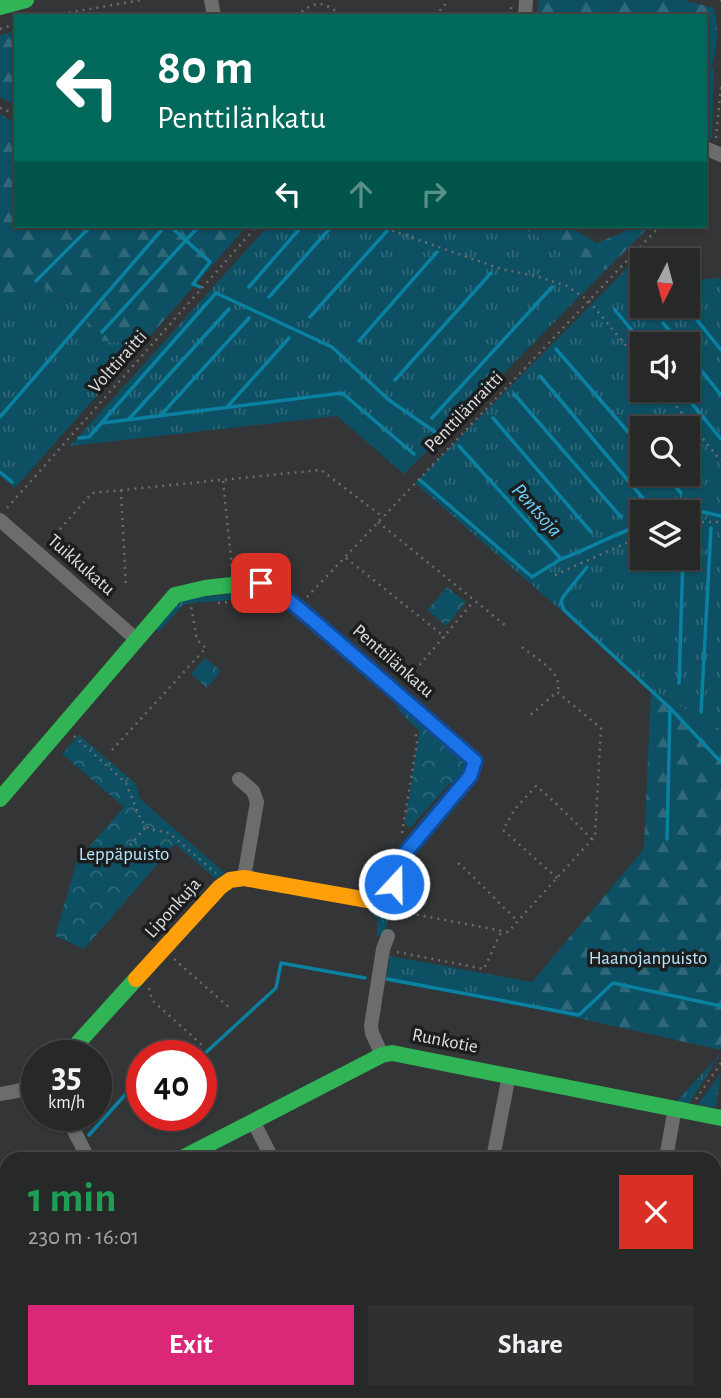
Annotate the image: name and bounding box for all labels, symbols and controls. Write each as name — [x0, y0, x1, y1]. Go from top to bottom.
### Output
icon: left — [42, 42, 133, 133]
text: 80 m — [157, 44, 254, 93]
text: Penttilänkatu — [157, 102, 326, 134]
icon: left — [269, 175, 307, 213]
icon: ahead — [342, 175, 380, 213]
icon: right — [415, 175, 453, 213]
north arrow — [630, 248, 700, 318]
map controls — [630, 248, 700, 570]
street label: Volttiraitti — [85, 327, 151, 397]
button: sound — [630, 332, 700, 402]
street label: Penttilänraitti — [421, 368, 507, 456]
button: search — [630, 416, 700, 486]
water label: Pentsoja — [508, 479, 566, 541]
button: layers — [630, 500, 700, 570]
street label: Tuikkukatu — [44, 531, 118, 599]
pin — [231, 553, 291, 613]
icon: arrive — [242, 564, 280, 602]
street label: Penttilänkatu — [349, 621, 437, 701]
park label: Leppäpuisto — [79, 845, 169, 864]
position arrow — [357, 847, 431, 921]
street label: Liponkuja — [141, 874, 205, 942]
park label: Haanojanpuisto — [589, 949, 707, 968]
street label: Runkotie — [411, 1025, 479, 1057]
speed limit sign: 40 — [126, 1040, 217, 1131]
text: 35 — [51, 1059, 82, 1094]
text: km/h — [48, 1094, 85, 1112]
button: close — [619, 1175, 693, 1249]
text: 1 min — [28, 1177, 117, 1219]
text: 230 m · 16:01 — [28, 1226, 139, 1249]
button: Exit — [28, 1305, 354, 1385]
button: Share — [368, 1305, 693, 1385]

